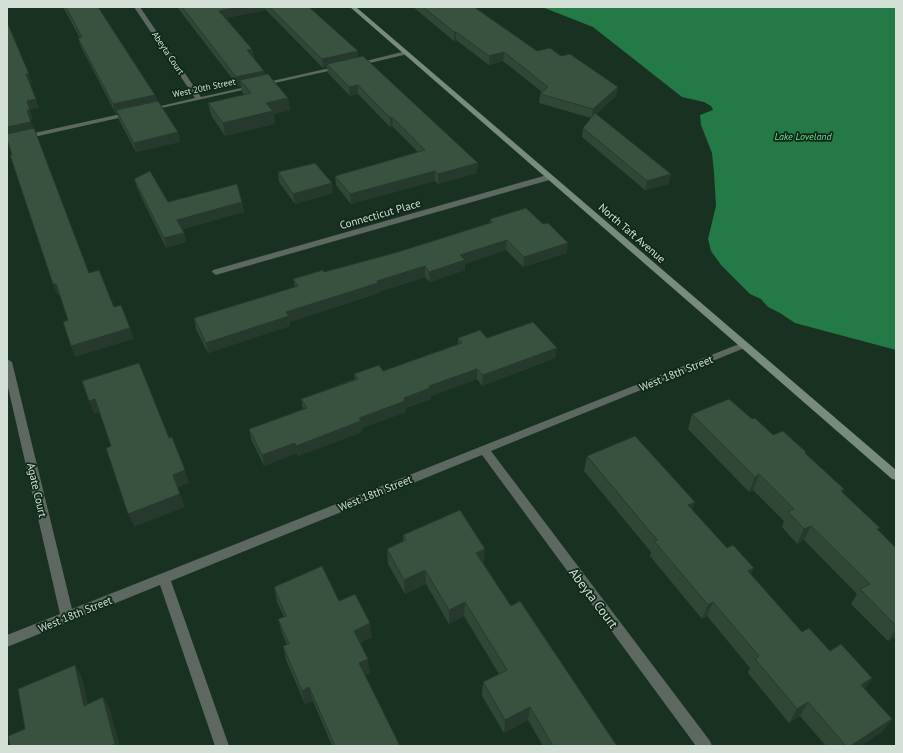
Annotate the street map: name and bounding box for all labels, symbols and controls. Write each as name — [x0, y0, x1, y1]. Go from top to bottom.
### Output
street label: Abeyta Court — [150, 29, 187, 76]
street label: West 20th Street — [171, 75, 236, 100]
water label: Lake Loveland — [774, 130, 832, 143]
street label: Connecticut Place — [338, 196, 423, 232]
street label: North Taft Avenue — [596, 200, 669, 266]
street label: West 18th Street — [637, 352, 715, 394]
street label: Agate Court — [24, 461, 50, 519]
street label: West 18th Street — [336, 472, 414, 514]
street label: Abeyta Court — [565, 565, 622, 632]
street label: West 18th Street — [36, 593, 114, 635]

